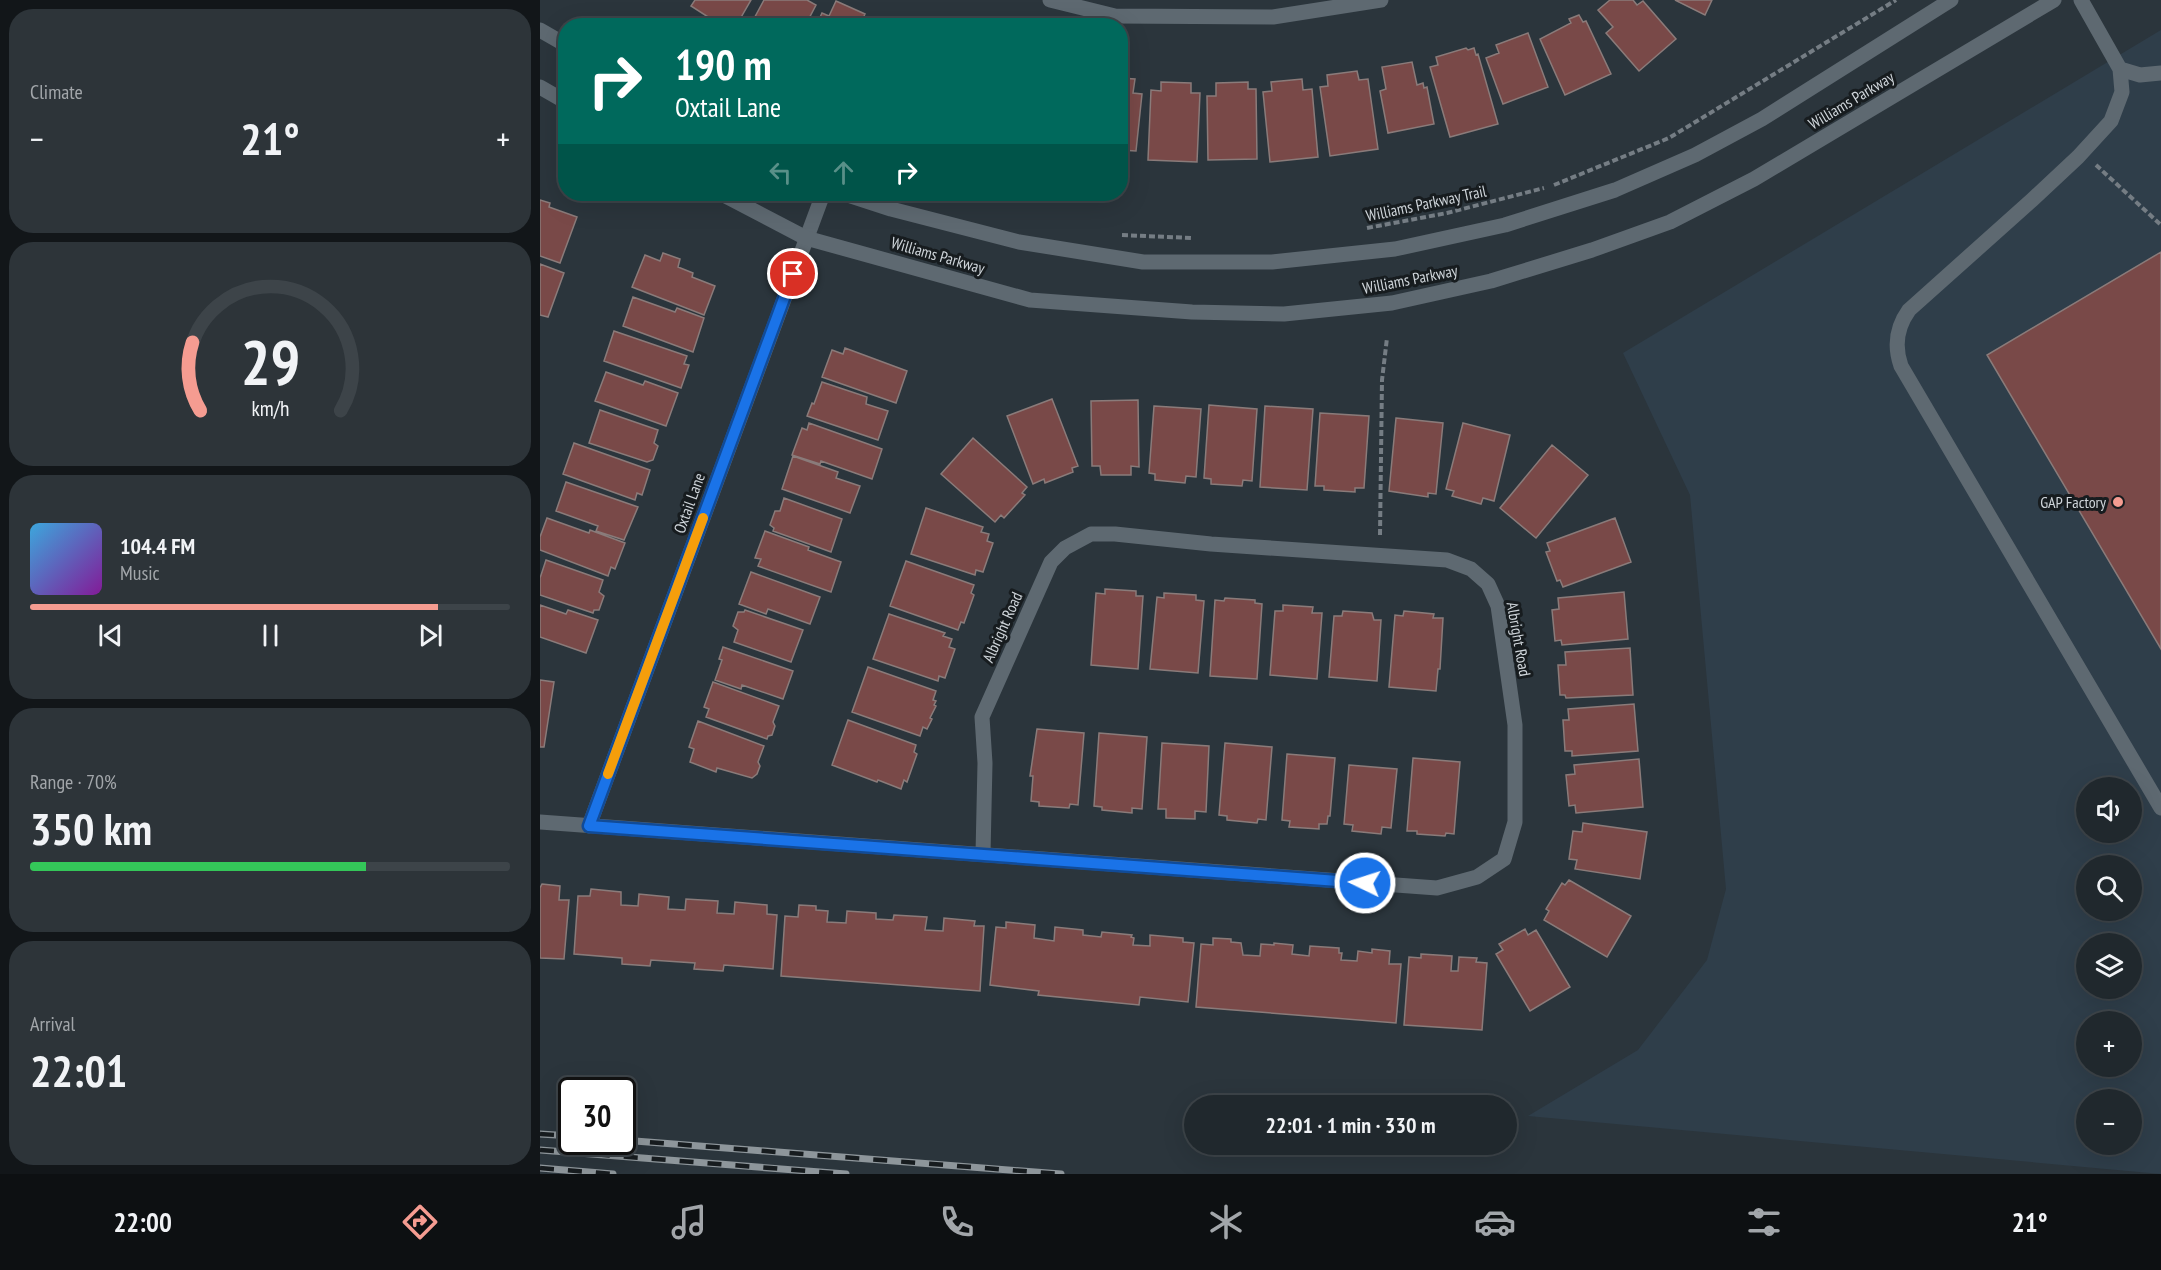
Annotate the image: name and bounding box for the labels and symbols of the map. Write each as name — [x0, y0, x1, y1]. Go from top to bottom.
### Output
street label: Williams Parkway — [1805, 67, 1897, 133]
street label: Williams Parkway Trail — [1364, 180, 1488, 226]
street label: Williams Parkway — [889, 232, 987, 278]
pin — [767, 248, 818, 299]
street label: Williams Parkway — [1361, 260, 1459, 298]
street label: Oxtail Lane — [669, 470, 709, 536]
place label: GAP Factory — [2040, 492, 2106, 512]
marker: GAP Factory — [2111, 495, 2125, 509]
street label: Albright Road — [978, 589, 1026, 665]
street label: Albright Road — [1503, 600, 1535, 678]
position arrow — [1333, 851, 1397, 915]
speed limit sign: 30 — [558, 1077, 636, 1155]

